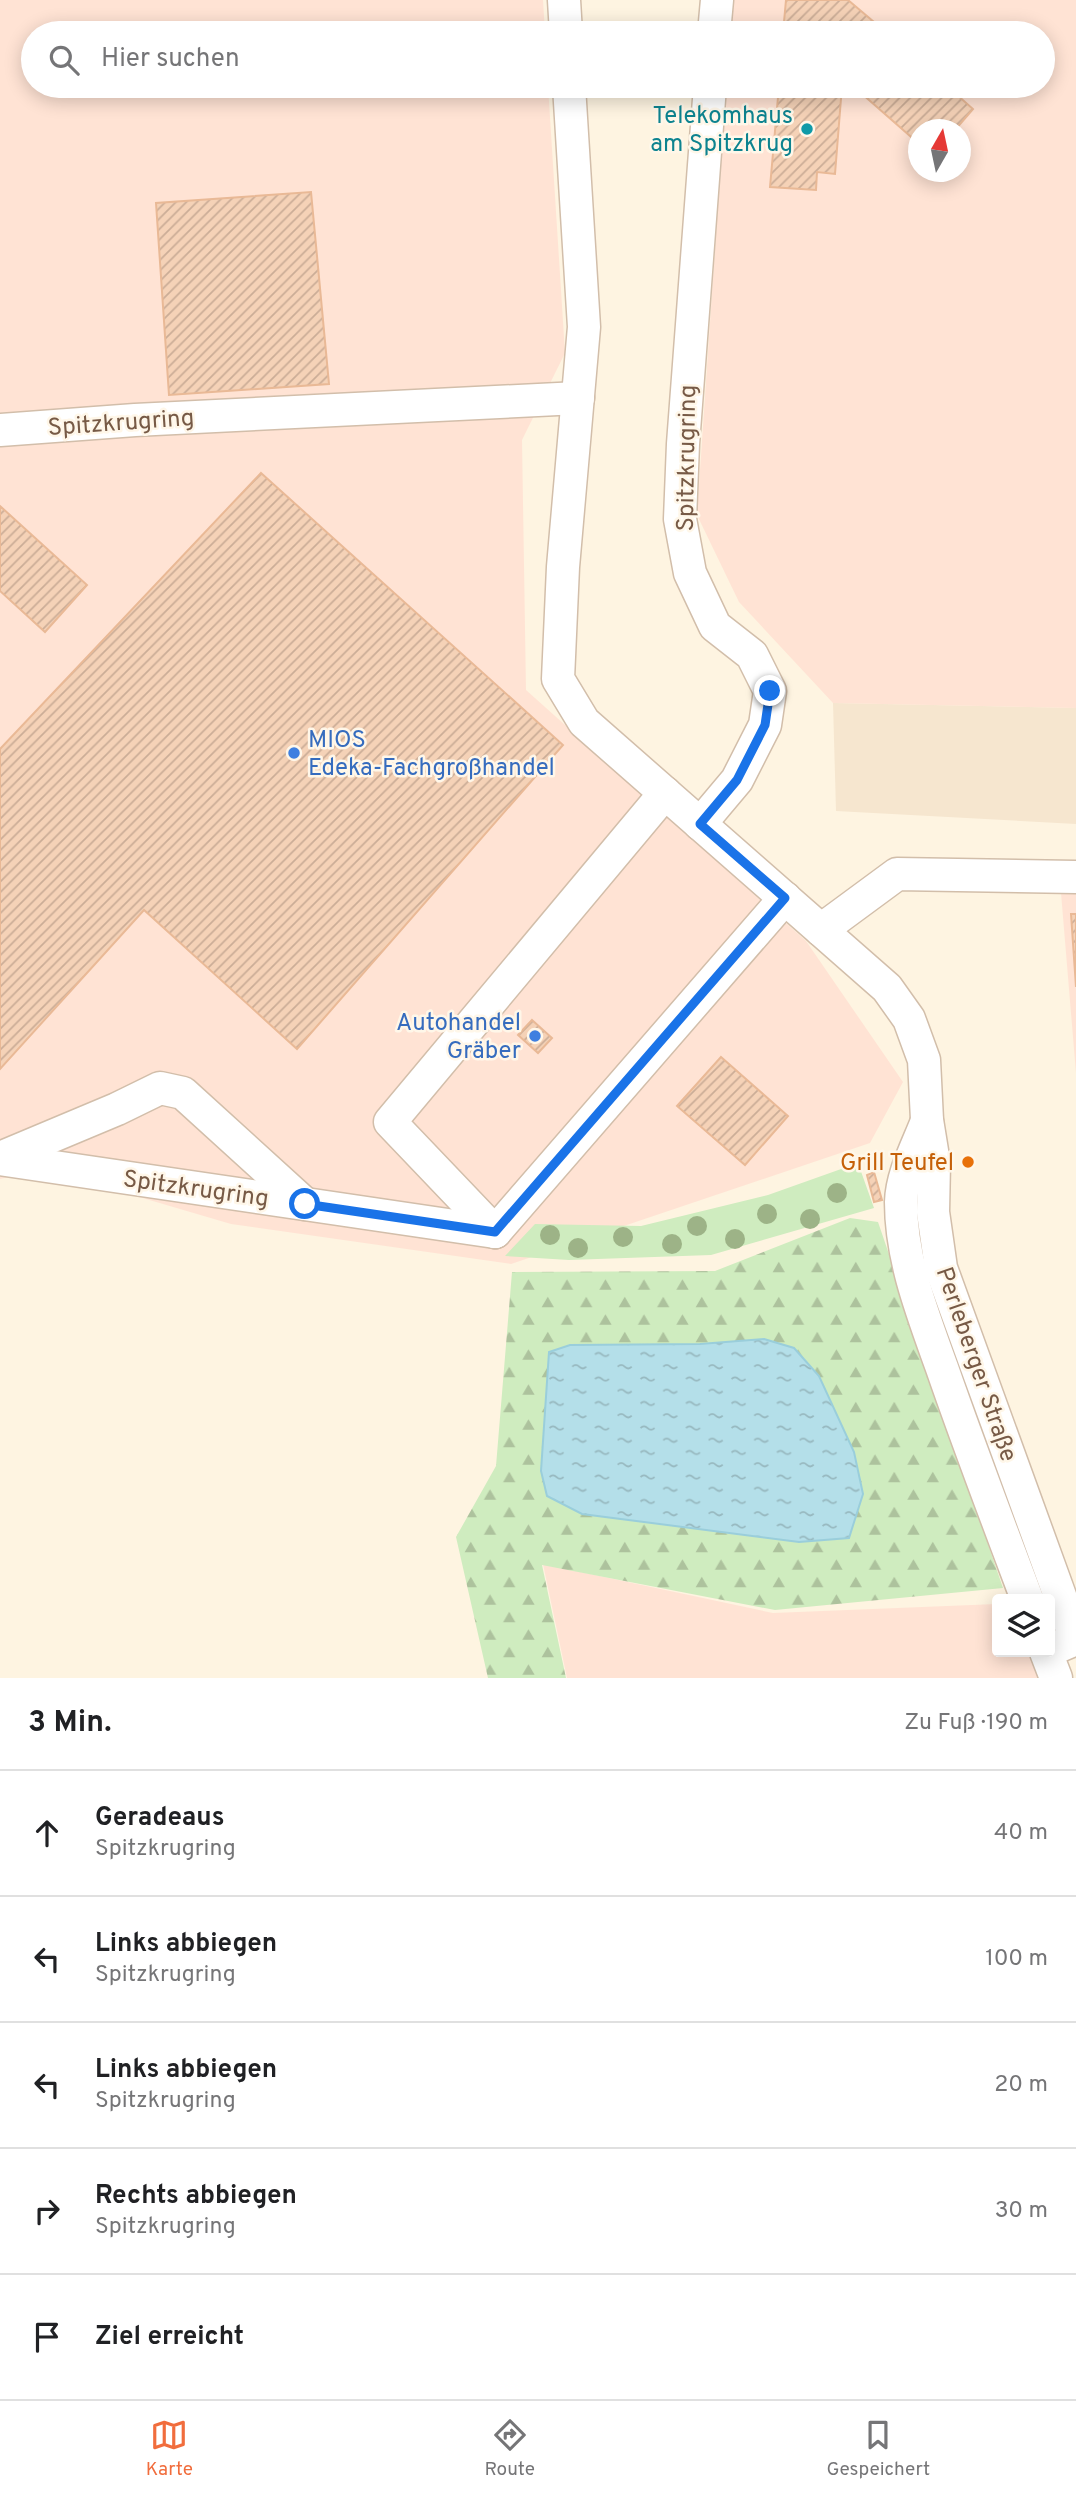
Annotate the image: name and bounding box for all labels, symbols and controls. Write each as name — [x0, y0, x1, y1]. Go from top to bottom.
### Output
search box — [21, 21, 1055, 98]
icon: search — [45, 41, 83, 79]
text: Hier suchen — [101, 43, 240, 76]
place label: Telekomhaus am Spitzkrug — [650, 102, 793, 160]
north arrow — [908, 119, 971, 182]
marker: Telekomhaus am Spitzkrug — [799, 121, 815, 137]
street label: Spitzkrugring — [672, 384, 704, 532]
street label: Spitzkrugring — [47, 404, 195, 444]
route end — [754, 675, 785, 706]
place label: MIOS Edeka-Fachgroßhandel — [308, 726, 555, 784]
marker: MIOS Edeka-Fachgroßhandel — [286, 745, 302, 761]
place label: Autohandel Gräber — [396, 1009, 521, 1067]
marker: Autohandel Gräber — [527, 1028, 543, 1044]
place label: Grill Teufel — [840, 1149, 954, 1179]
marker: Grill Teufel — [960, 1154, 976, 1170]
street label: Spitzkrugring — [121, 1165, 270, 1215]
route start — [289, 1188, 320, 1219]
street label: Perleberger Straße — [928, 1263, 1022, 1466]
map controls — [992, 1594, 1055, 1657]
button: layers — [992, 1594, 1055, 1657]
text: 3 Min. — [28, 1705, 112, 1742]
text: Zu Fuß · 190 m — [904, 1709, 1048, 1738]
text: Geradeaus — [95, 1802, 224, 1835]
icon: ahead — [28, 1814, 66, 1852]
text: 40 m — [994, 1819, 1048, 1848]
text: Spitzkrugring — [95, 1835, 236, 1864]
text: Links abbiegen — [95, 1928, 277, 1961]
icon: left — [28, 1940, 66, 1978]
text: 100 m — [985, 1945, 1048, 1974]
text: Spitzkrugring — [95, 1961, 236, 1990]
text: Links abbiegen — [95, 2054, 277, 2087]
icon: left — [28, 2066, 66, 2104]
text: 20 m — [994, 2071, 1048, 2100]
text: Spitzkrugring — [95, 2087, 236, 2116]
text: Rechts abbiegen — [95, 2180, 297, 2213]
icon: right — [28, 2192, 66, 2230]
text: 30 m — [995, 2197, 1048, 2226]
text: Spitzkrugring — [95, 2213, 236, 2242]
icon: arrive — [28, 2318, 66, 2356]
text: Ziel erreicht — [95, 2321, 244, 2354]
tab: Karte — [146, 2416, 193, 2482]
tab: Route — [484, 2416, 535, 2482]
tab: Gespeichert — [826, 2416, 930, 2482]

